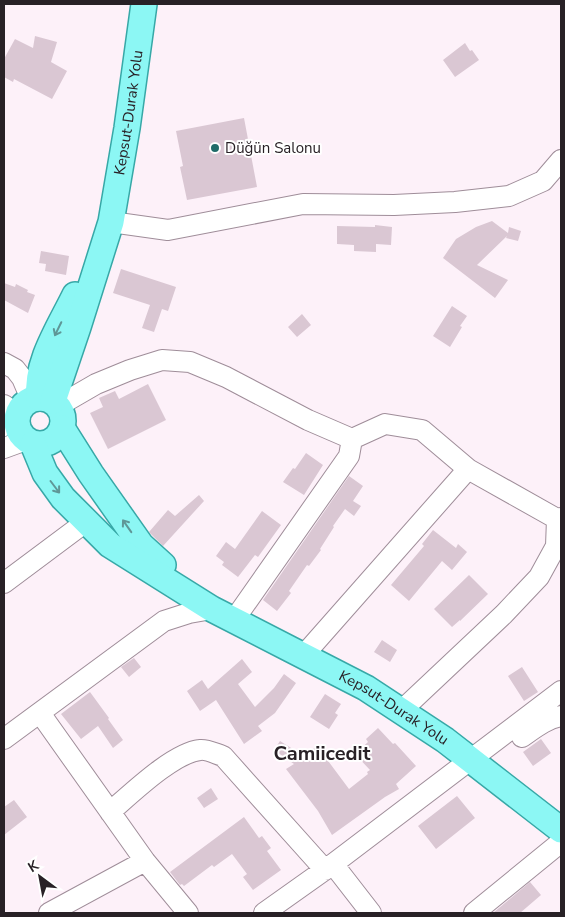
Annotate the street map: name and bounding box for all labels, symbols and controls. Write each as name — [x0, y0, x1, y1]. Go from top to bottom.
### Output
street label: Kepsut-Durak Yolu — [109, 49, 148, 177]
place label: Düğün Salonu — [225, 138, 321, 158]
marker: Düğün Salonu — [209, 142, 221, 154]
one-way arrow — [53, 321, 62, 336]
one-way arrow — [50, 480, 60, 494]
one-way arrow — [122, 519, 132, 533]
street label: Kepsut-Durak Yolu — [335, 666, 452, 750]
district label: Camiicedit — [274, 740, 371, 767]
north arrow — [15, 852, 65, 902]
text: K — [24, 856, 43, 877]

